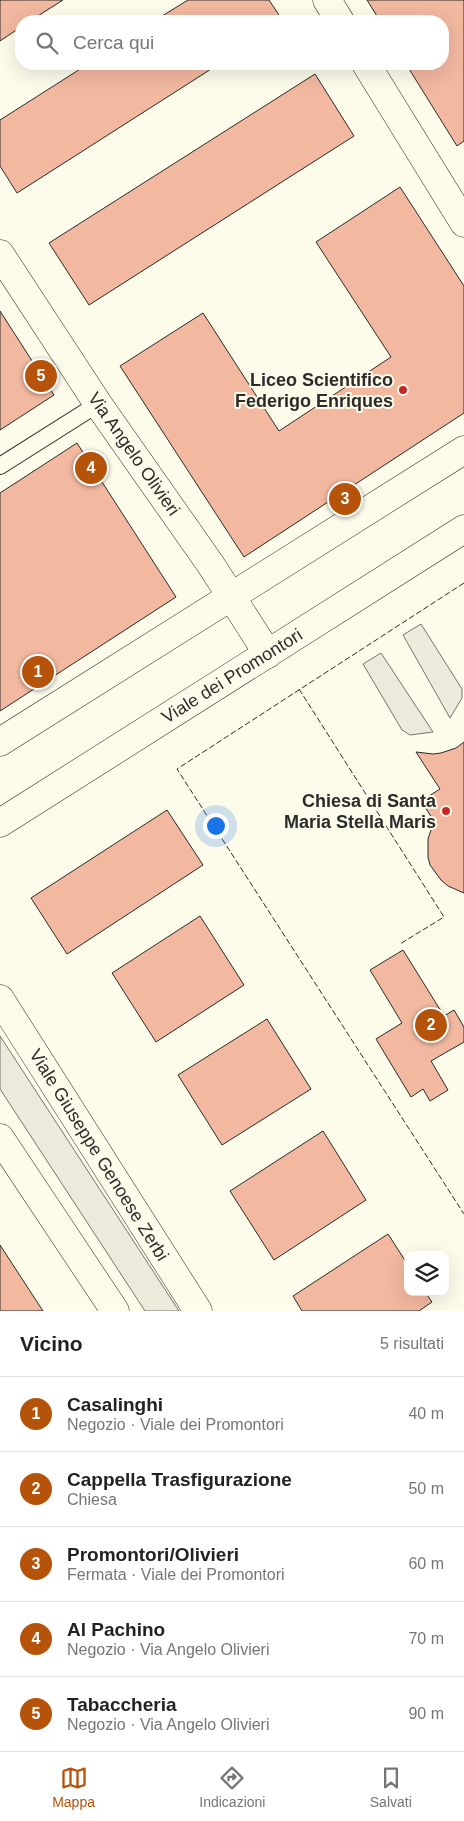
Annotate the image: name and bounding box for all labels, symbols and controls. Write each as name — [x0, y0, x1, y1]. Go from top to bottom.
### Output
search box — [15, 15, 449, 70]
icon: search — [33, 29, 61, 57]
text: Cerca qui — [73, 32, 154, 53]
pin: 5 — [25, 357, 57, 395]
place label: Liceo Scientifico Federigo Enriques — [235, 370, 393, 411]
marker: Liceo Scientifico Federigo Enriques — [397, 384, 409, 396]
street label: Via Angelo Olivieri — [84, 389, 184, 519]
pin: 4 — [75, 449, 107, 487]
pin: 3 — [329, 480, 361, 518]
street label: Viale dei Promontori — [158, 625, 306, 727]
pin: 1 — [22, 653, 54, 691]
place label: Chiesa di Santa Maria Stella Maris — [284, 791, 437, 832]
marker: Chiesa di Santa Maria Stella Maris — [440, 805, 452, 817]
your location — [203, 813, 229, 839]
pin: 2 — [415, 1006, 447, 1044]
street label: Viale Giuseppe Genoese Zerbi — [25, 1045, 173, 1265]
map controls — [404, 1251, 449, 1296]
button: layers — [404, 1251, 449, 1296]
text: Vicino — [20, 1332, 83, 1355]
text: 5 risultati — [380, 1335, 444, 1352]
text: Casalinghi — [67, 1394, 163, 1415]
text: 1 — [32, 1405, 40, 1422]
text: 40 m — [408, 1405, 444, 1422]
text: Negozio · Viale dei Promontori — [67, 1416, 284, 1433]
text: Cappella Trasfigurazione — [67, 1469, 292, 1490]
text: 2 — [32, 1480, 40, 1497]
text: 50 m — [408, 1480, 444, 1497]
text: Chiesa — [67, 1491, 117, 1508]
text: Promontori/Olivieri — [67, 1544, 239, 1565]
text: 3 — [32, 1555, 40, 1572]
text: 60 m — [408, 1555, 444, 1572]
text: Fermata · Viale dei Promontori — [67, 1566, 285, 1583]
text: Al Pachino — [67, 1619, 165, 1640]
text: 4 — [32, 1630, 40, 1647]
text: 70 m — [408, 1630, 444, 1647]
text: Negozio · Via Angelo Olivieri — [67, 1641, 269, 1658]
text: Tabaccheria — [67, 1694, 176, 1715]
text: 5 — [32, 1705, 40, 1722]
text: 90 m — [408, 1705, 444, 1722]
text: Negozio · Via Angelo Olivieri — [67, 1716, 269, 1733]
tab: Mappa — [52, 1764, 95, 1810]
tab: Indicazioni — [199, 1764, 265, 1810]
tab: Salvati — [370, 1764, 412, 1810]

